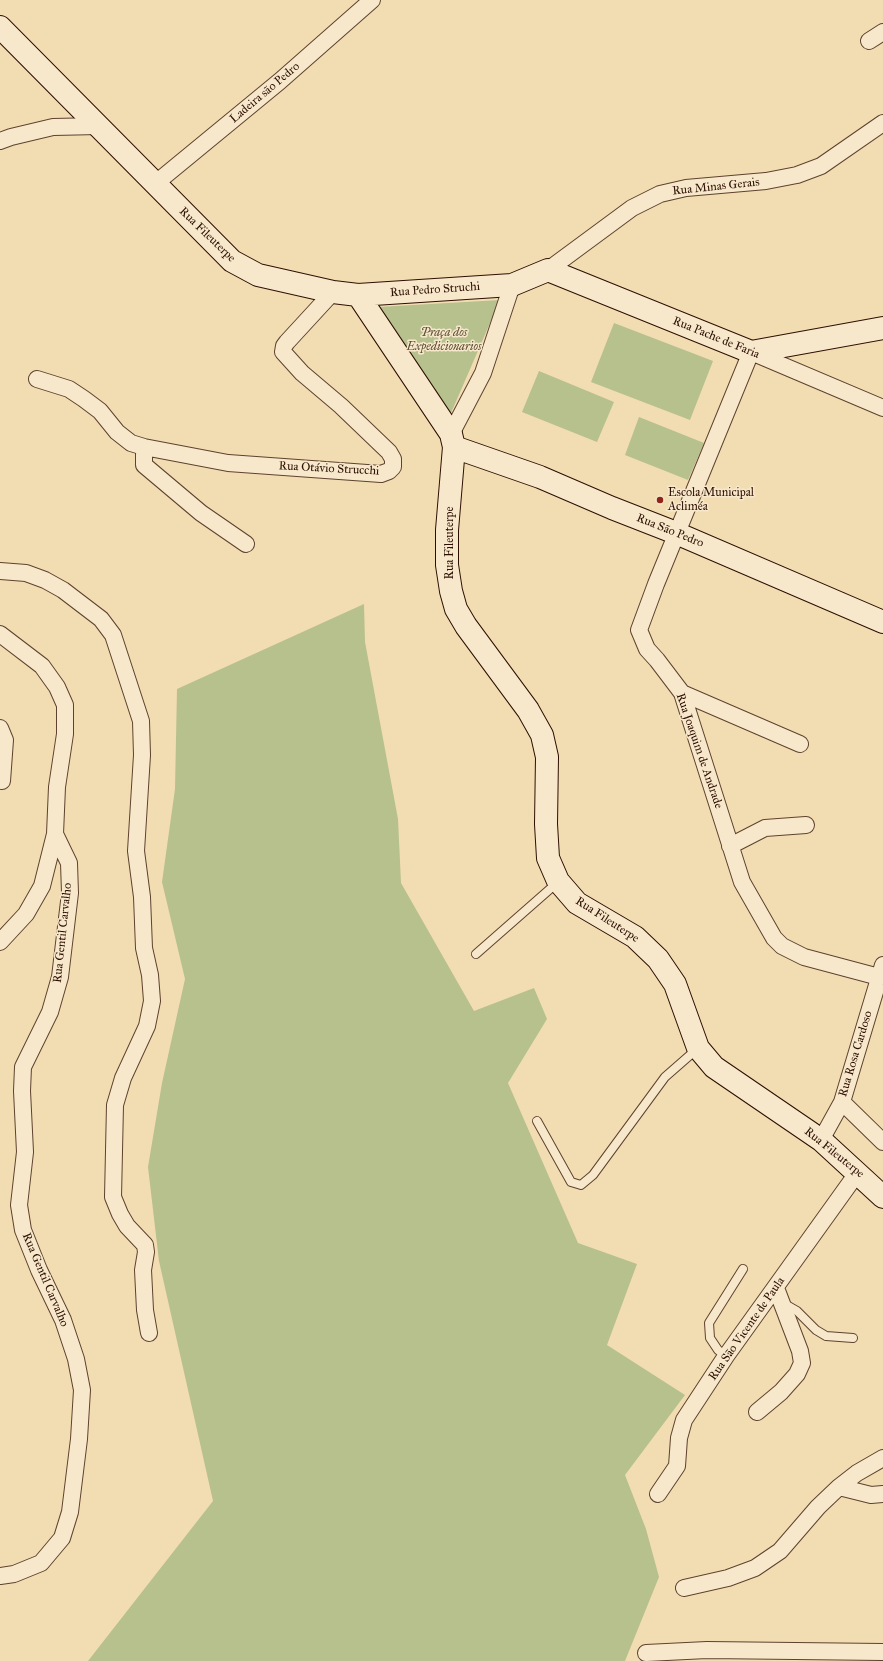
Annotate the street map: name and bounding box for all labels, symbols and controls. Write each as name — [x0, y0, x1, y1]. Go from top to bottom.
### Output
street label: Ladeira são Pedro — [227, 60, 303, 126]
street label: Rua Minas Gerais — [672, 175, 760, 199]
street label: Rua Fileuterpe — [176, 205, 238, 265]
street label: Rua Pedro Struchi — [389, 280, 481, 300]
street label: Rua Pache de Faria — [670, 314, 762, 362]
park label: Praça dos Expedicionarios — [406, 326, 482, 354]
street label: Rua Otávio Strucchi — [278, 459, 380, 479]
place label: Escola Municipal Acliméa — [668, 486, 754, 514]
marker: Escola Municipal Acliméa — [655, 495, 665, 505]
street label: Rua Fileuterpe — [443, 507, 457, 579]
street label: Rua São Pedro — [634, 511, 706, 551]
street label: Rua Joaquim de Andrade — [672, 691, 726, 811]
street label: Rua Gentil Carvalho — [51, 882, 75, 984]
street label: Rua Fileuterpe — [573, 894, 641, 946]
street label: Rua Rosa Cardoso — [836, 1009, 876, 1099]
street label: Rua Fileuterpe — [801, 1124, 867, 1182]
street label: Rua Gentil Carvalho — [19, 1231, 71, 1329]
street label: Rua São Vicente de Paula — [706, 1274, 788, 1384]

